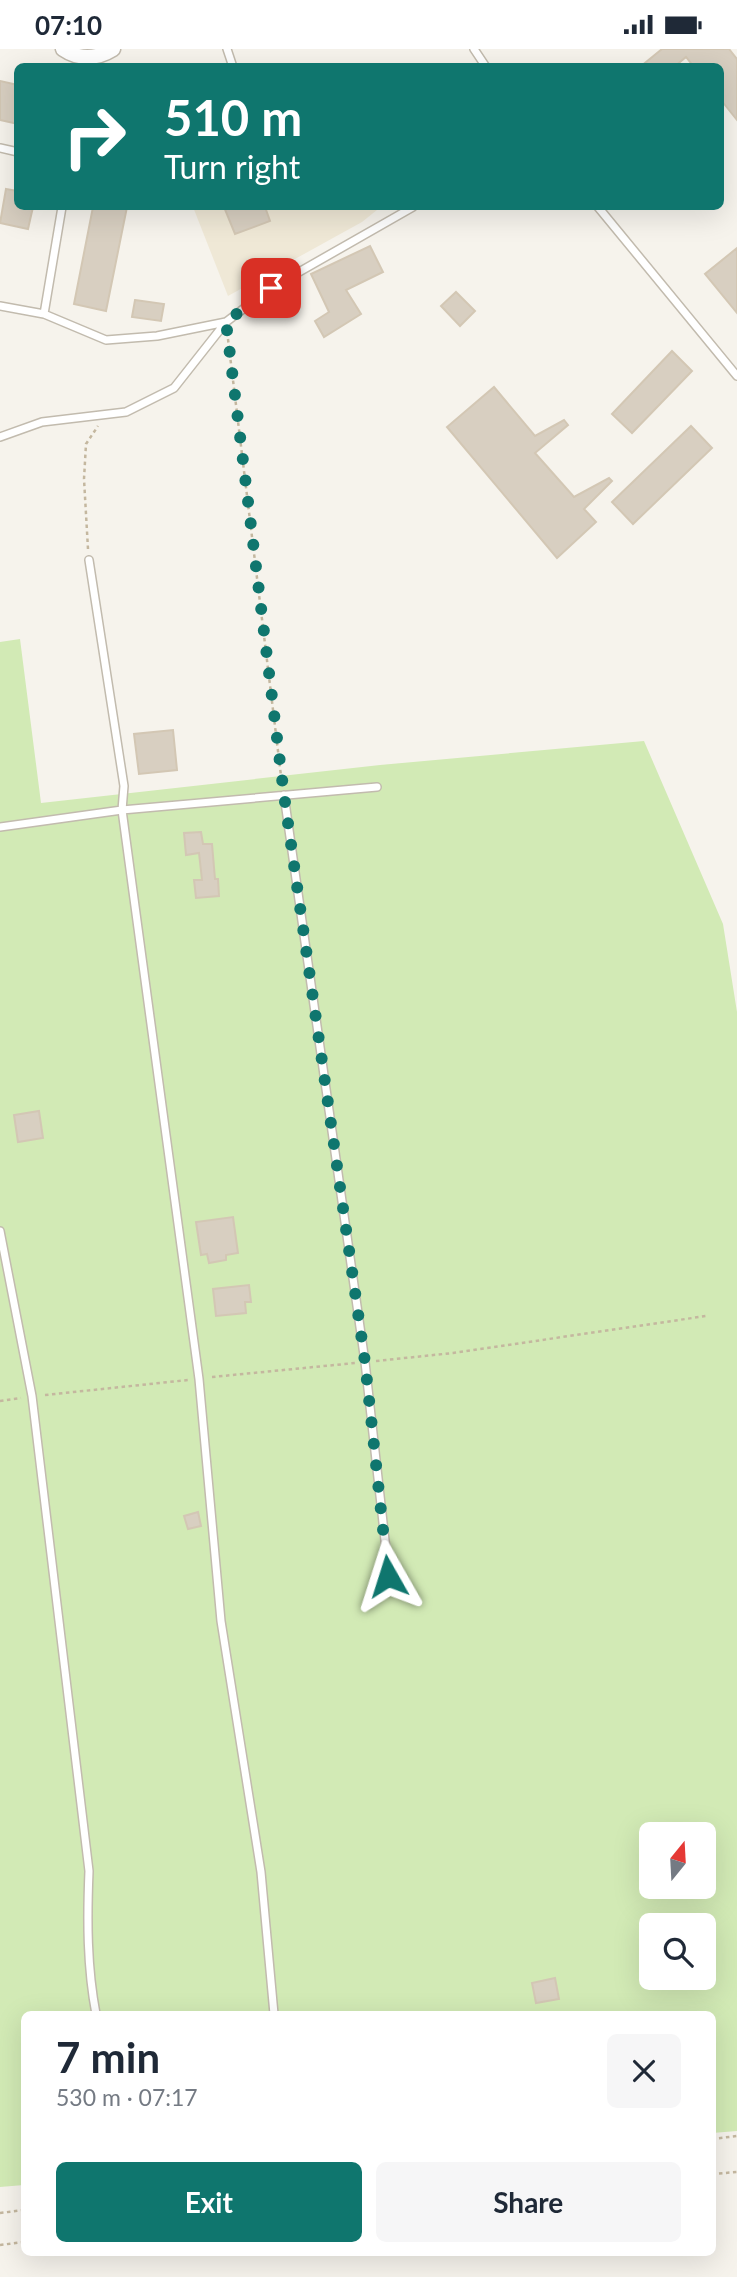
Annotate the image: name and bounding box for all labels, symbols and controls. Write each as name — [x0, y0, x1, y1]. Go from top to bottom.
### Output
text: 07:10 — [35, 9, 102, 41]
text: 510 m — [164, 88, 302, 146]
icon: right — [49, 91, 140, 182]
text: Turn right — [164, 147, 300, 186]
pin — [241, 258, 301, 318]
icon: arrive — [252, 269, 290, 307]
position arrow — [351, 1539, 425, 1613]
north arrow — [639, 1822, 716, 1899]
map controls — [639, 1822, 716, 1990]
button: search — [639, 1913, 716, 1990]
text: 7 min — [56, 2032, 160, 2082]
button: close — [607, 2034, 681, 2108]
text: 530 m · 07:17 — [56, 2083, 198, 2111]
button: Exit — [56, 2162, 362, 2242]
button: Share — [376, 2162, 681, 2242]

